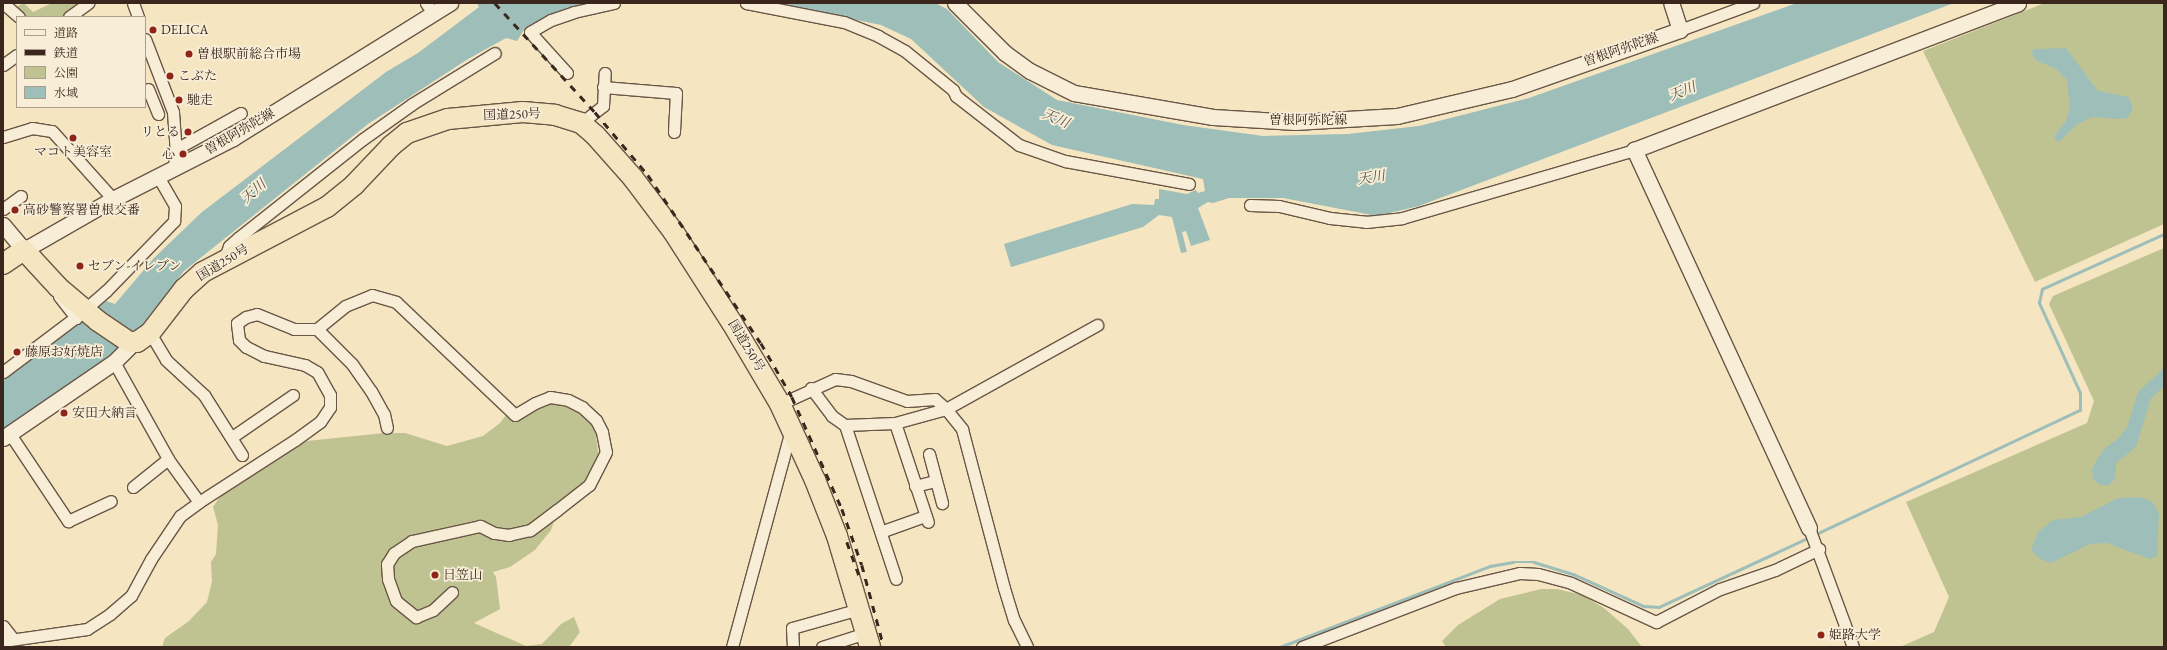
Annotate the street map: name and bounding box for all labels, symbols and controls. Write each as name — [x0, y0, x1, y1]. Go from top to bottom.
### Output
legend — [16, 16, 146, 108]
place label: DELICA — [161, 22, 208, 38]
text: 道路 — [54, 25, 78, 41]
marker: DELICA — [148, 25, 158, 35]
street label: 曽根阿弥陀線 — [1582, 30, 1660, 70]
text: 鉄道 — [54, 45, 78, 61]
place label: 曽根駅前総合市場 — [197, 46, 301, 62]
marker: 曽根駅前総合市場 — [184, 49, 194, 59]
text: 公園 — [54, 65, 78, 81]
place label: こぶた — [178, 68, 217, 84]
marker: こぶた — [165, 71, 175, 81]
water label: 天川 — [1666, 78, 1698, 104]
text: 水域 — [54, 85, 78, 101]
place label: 馳走 — [187, 92, 213, 108]
marker: 馳走 — [174, 95, 184, 105]
water label: 天川 — [1040, 105, 1072, 131]
street label: 曽根阿弥陀線 — [202, 106, 278, 158]
street label: 国道250号 — [483, 106, 541, 124]
street label: 曽根阿弥陀線 — [1269, 112, 1347, 128]
place label: リとる — [141, 124, 180, 140]
marker: リとる — [183, 127, 193, 137]
marker: マコト美容室 — [68, 133, 78, 143]
place label: マコト美容室 — [34, 144, 112, 160]
place label: 心 — [162, 146, 175, 162]
marker: 心 — [178, 149, 188, 159]
water label: 天川 — [1356, 167, 1386, 187]
water label: 天川 — [237, 175, 269, 207]
place label: 高砂警察署曽根交番 — [23, 202, 140, 218]
marker: 高砂警察署曽根交番 — [10, 205, 20, 215]
street label: 国道250号 — [194, 241, 252, 285]
place label: セブン-イレブン — [88, 258, 183, 274]
marker: セブン-イレブン — [75, 261, 85, 271]
street label: 国道250号 — [724, 317, 768, 375]
place label: 藤原お好焼店 — [25, 344, 103, 360]
marker: 藤原お好焼店 — [12, 347, 22, 357]
place label: 安田大納言 — [72, 405, 137, 421]
marker: 安田大納言 — [59, 408, 69, 418]
place label: 日笠山 — [443, 567, 482, 583]
marker: 日笠山 — [430, 570, 440, 580]
place label: 姫路大学 — [1829, 627, 1881, 643]
marker: 姫路大学 — [1816, 630, 1826, 640]

